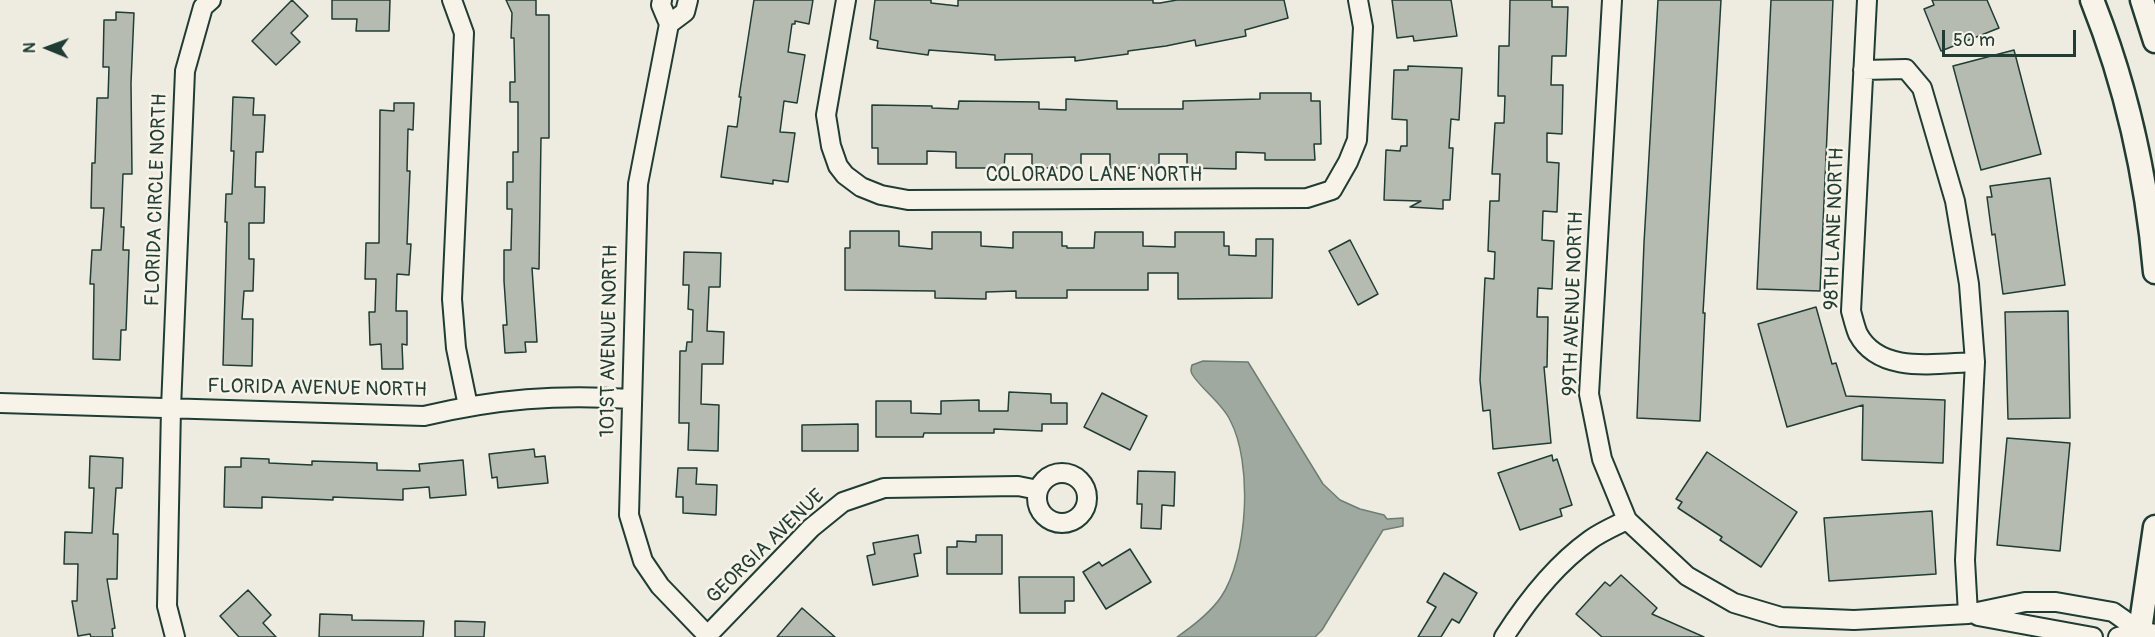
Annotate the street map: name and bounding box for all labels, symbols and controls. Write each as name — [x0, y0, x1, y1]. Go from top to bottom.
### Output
north arrow — [18, 18, 78, 78]
scale bar — [1945, 18, 2078, 56]
text: 50 m — [1953, 29, 1995, 52]
text: N — [20, 42, 40, 53]
street label: FLORIDA CIRCLE NORTH — [141, 93, 173, 307]
street label: 98TH LANE NORTH — [1820, 147, 1850, 311]
street label: COLORADO LANE NORTH — [986, 164, 1202, 188]
street label: 99TH AVENUE NORTH — [1559, 211, 1589, 397]
street label: 101ST AVENUE NORTH — [596, 244, 624, 438]
street label: FLORIDA AVENUE NORTH — [207, 375, 427, 403]
street label: GEORGIA AVENUE — [702, 485, 830, 609]

